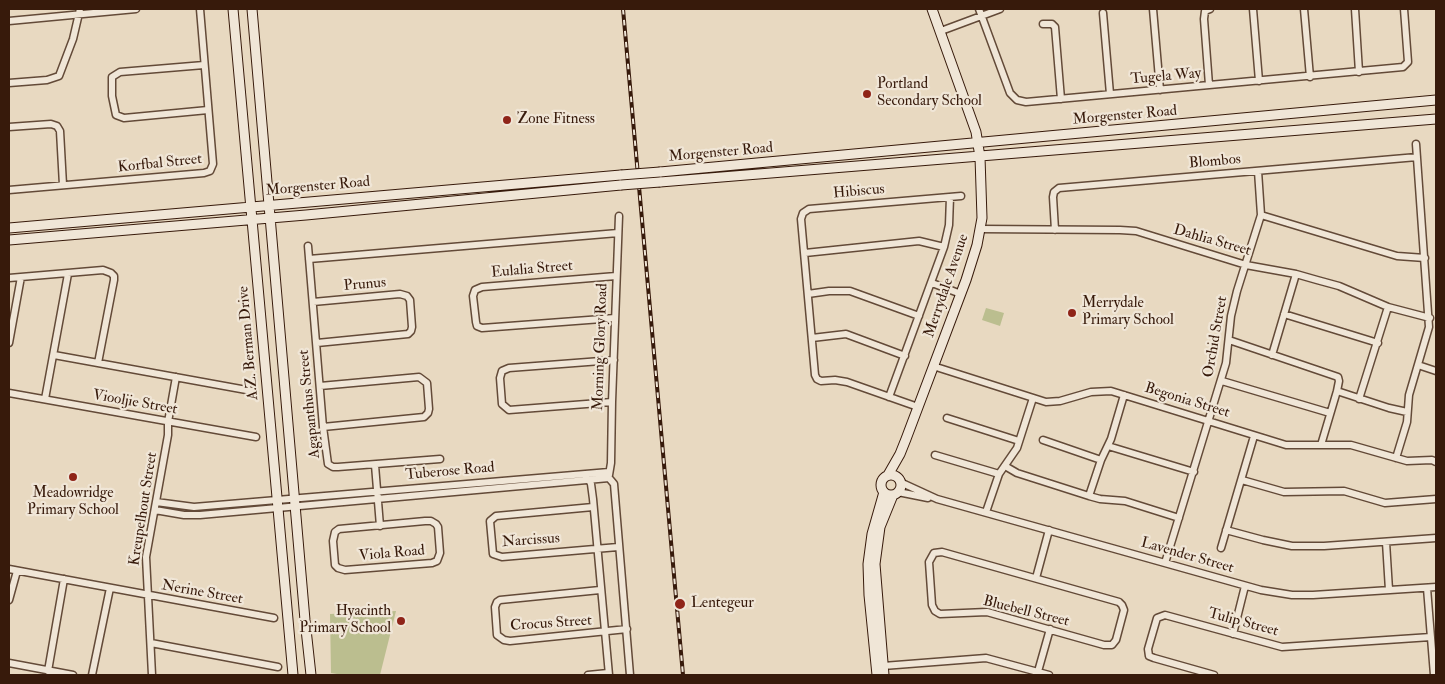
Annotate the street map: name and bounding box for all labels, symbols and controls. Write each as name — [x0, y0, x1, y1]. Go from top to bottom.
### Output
street label: Tugela Way — [1130, 65, 1202, 89]
place label: Portland Secondary School — [877, 76, 982, 111]
marker: Portland Secondary School — [861, 88, 873, 100]
street label: Morgenster Road — [1072, 102, 1178, 130]
place label: Zone Fitness — [517, 111, 595, 129]
marker: Zone Fitness — [501, 114, 513, 126]
street label: Morgenster Road — [668, 139, 774, 167]
street label: Korfbal Street — [117, 151, 203, 177]
street label: Blombos — [1188, 151, 1242, 173]
street label: Morgenster Road — [265, 173, 371, 201]
street label: Hibiscus — [833, 181, 885, 203]
street label: Dahlia Street — [1171, 221, 1253, 261]
street label: Merrydale Avenue — [921, 232, 973, 340]
street label: Eulalia Street — [490, 257, 574, 283]
street label: Prunus — [343, 274, 387, 296]
street label: Morning Glory Road — [590, 283, 612, 411]
street label: A.Z. Berman Drive — [235, 285, 263, 401]
place label: Merrydale Primary School — [1082, 295, 1174, 330]
street label: Orchid Street — [1200, 295, 1232, 379]
marker: Merrydale Primary School — [1066, 307, 1078, 319]
street label: Agapanthus Street — [295, 349, 325, 459]
street label: Begonia Street — [1142, 380, 1232, 422]
street label: Viooljie Street — [91, 387, 179, 419]
street label: Kreupelhout Street — [126, 451, 162, 567]
street label: Tuberose Road — [405, 459, 495, 485]
marker: Meadowridge Primary School — [67, 471, 79, 483]
place label: Meadowridge Primary School — [27, 485, 119, 520]
street label: Narcissus — [501, 530, 561, 552]
street label: Lavender Street — [1139, 534, 1235, 578]
street label: Viola Road — [358, 542, 426, 566]
street label: Nerine Street — [160, 577, 244, 609]
street label: Bluebell Street — [981, 593, 1071, 631]
place label: Lentegeur — [691, 595, 754, 613]
marker: Lentegeur — [673, 597, 687, 611]
place label: Hyacinth Primary School — [299, 603, 391, 638]
street label: Tulip Street — [1206, 605, 1280, 641]
street label: Crocus Street — [510, 612, 592, 636]
marker: Hyacinth Primary School — [395, 615, 407, 627]

